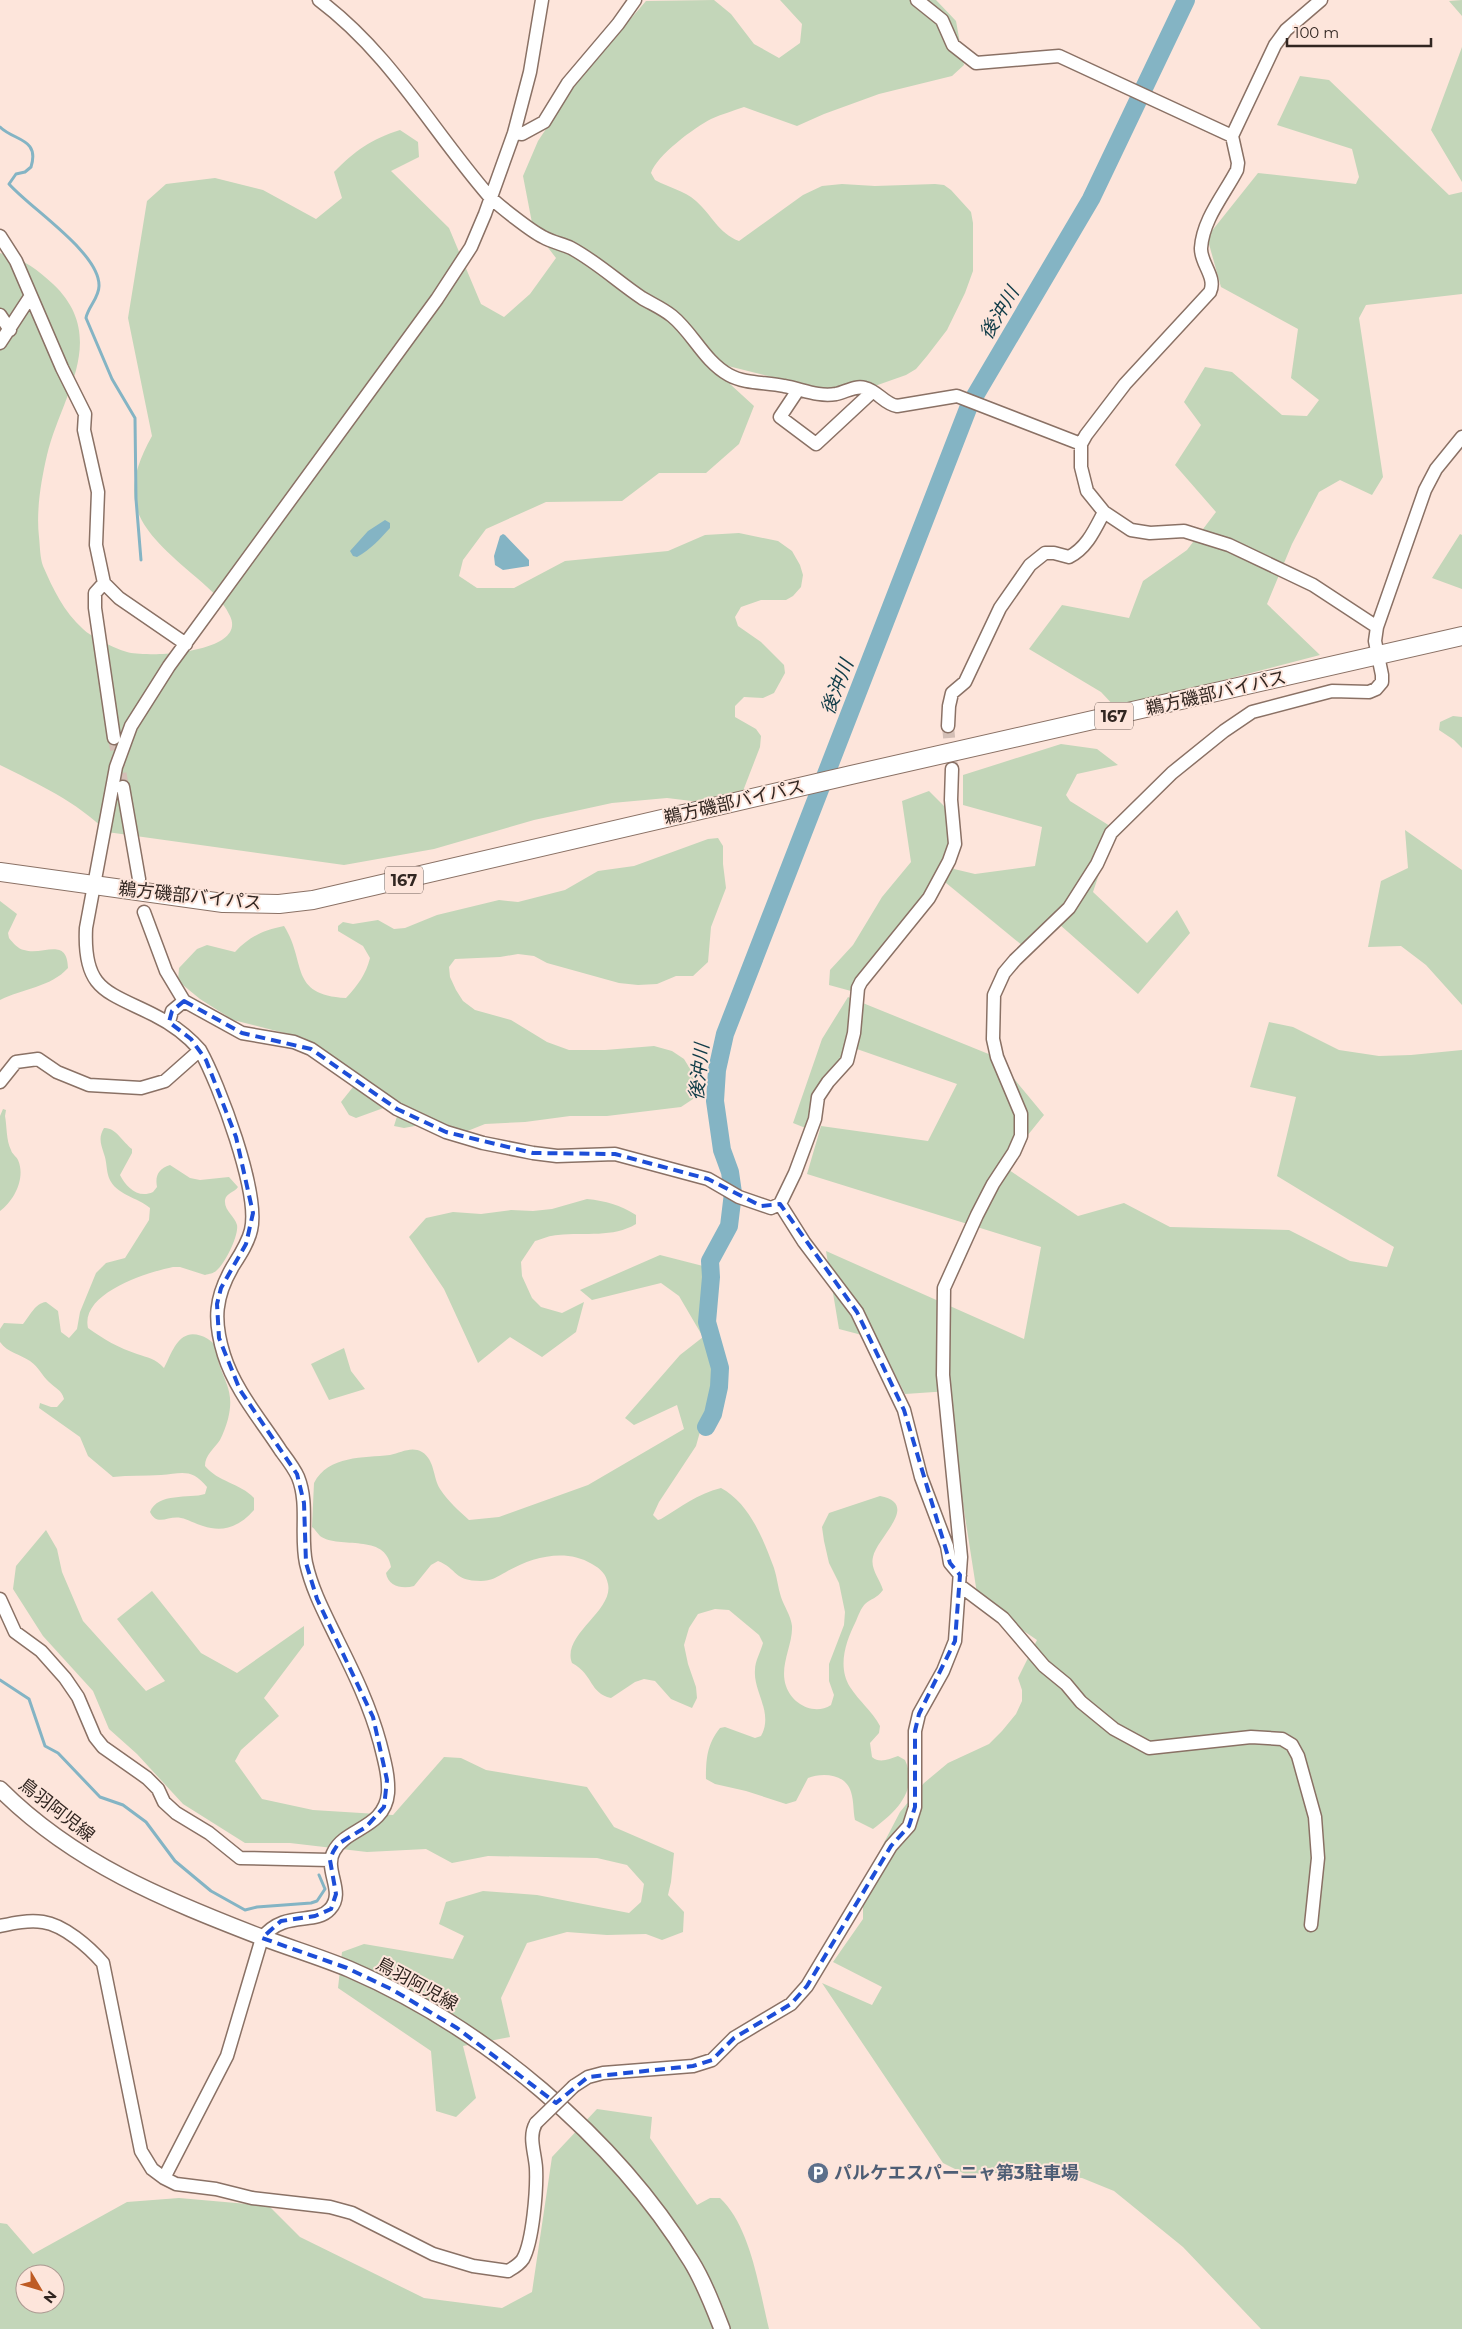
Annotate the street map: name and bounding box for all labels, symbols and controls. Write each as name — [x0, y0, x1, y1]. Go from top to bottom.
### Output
scale bar — [1287, 15, 1431, 47]
text: 100 m — [1294, 23, 1339, 42]
water label: 後沖川 — [974, 281, 1025, 343]
water label: 後沖川 — [816, 654, 859, 718]
street label: 鵜方磯部バイパス — [1144, 666, 1288, 720]
road number: 167 — [1095, 702, 1133, 729]
street label: 鵜方磯部バイパス — [662, 775, 806, 829]
road number: 167 — [385, 866, 423, 894]
street label: 鵜方磯部バイパス — [117, 878, 263, 914]
water label: 後沖川 — [685, 1040, 714, 1102]
street label: 鳥羽阿児線 — [15, 1774, 99, 1846]
street label: 鳥羽阿児線 — [372, 1953, 462, 2015]
parking icon: パルケエスパーニャ第3駐車場 — [806, 2161, 830, 2185]
place label: パルケエスパーニャ第3駐車場 — [834, 2162, 1079, 2184]
north arrow — [15, 2264, 65, 2314]
text: N — [40, 2287, 61, 2307]

